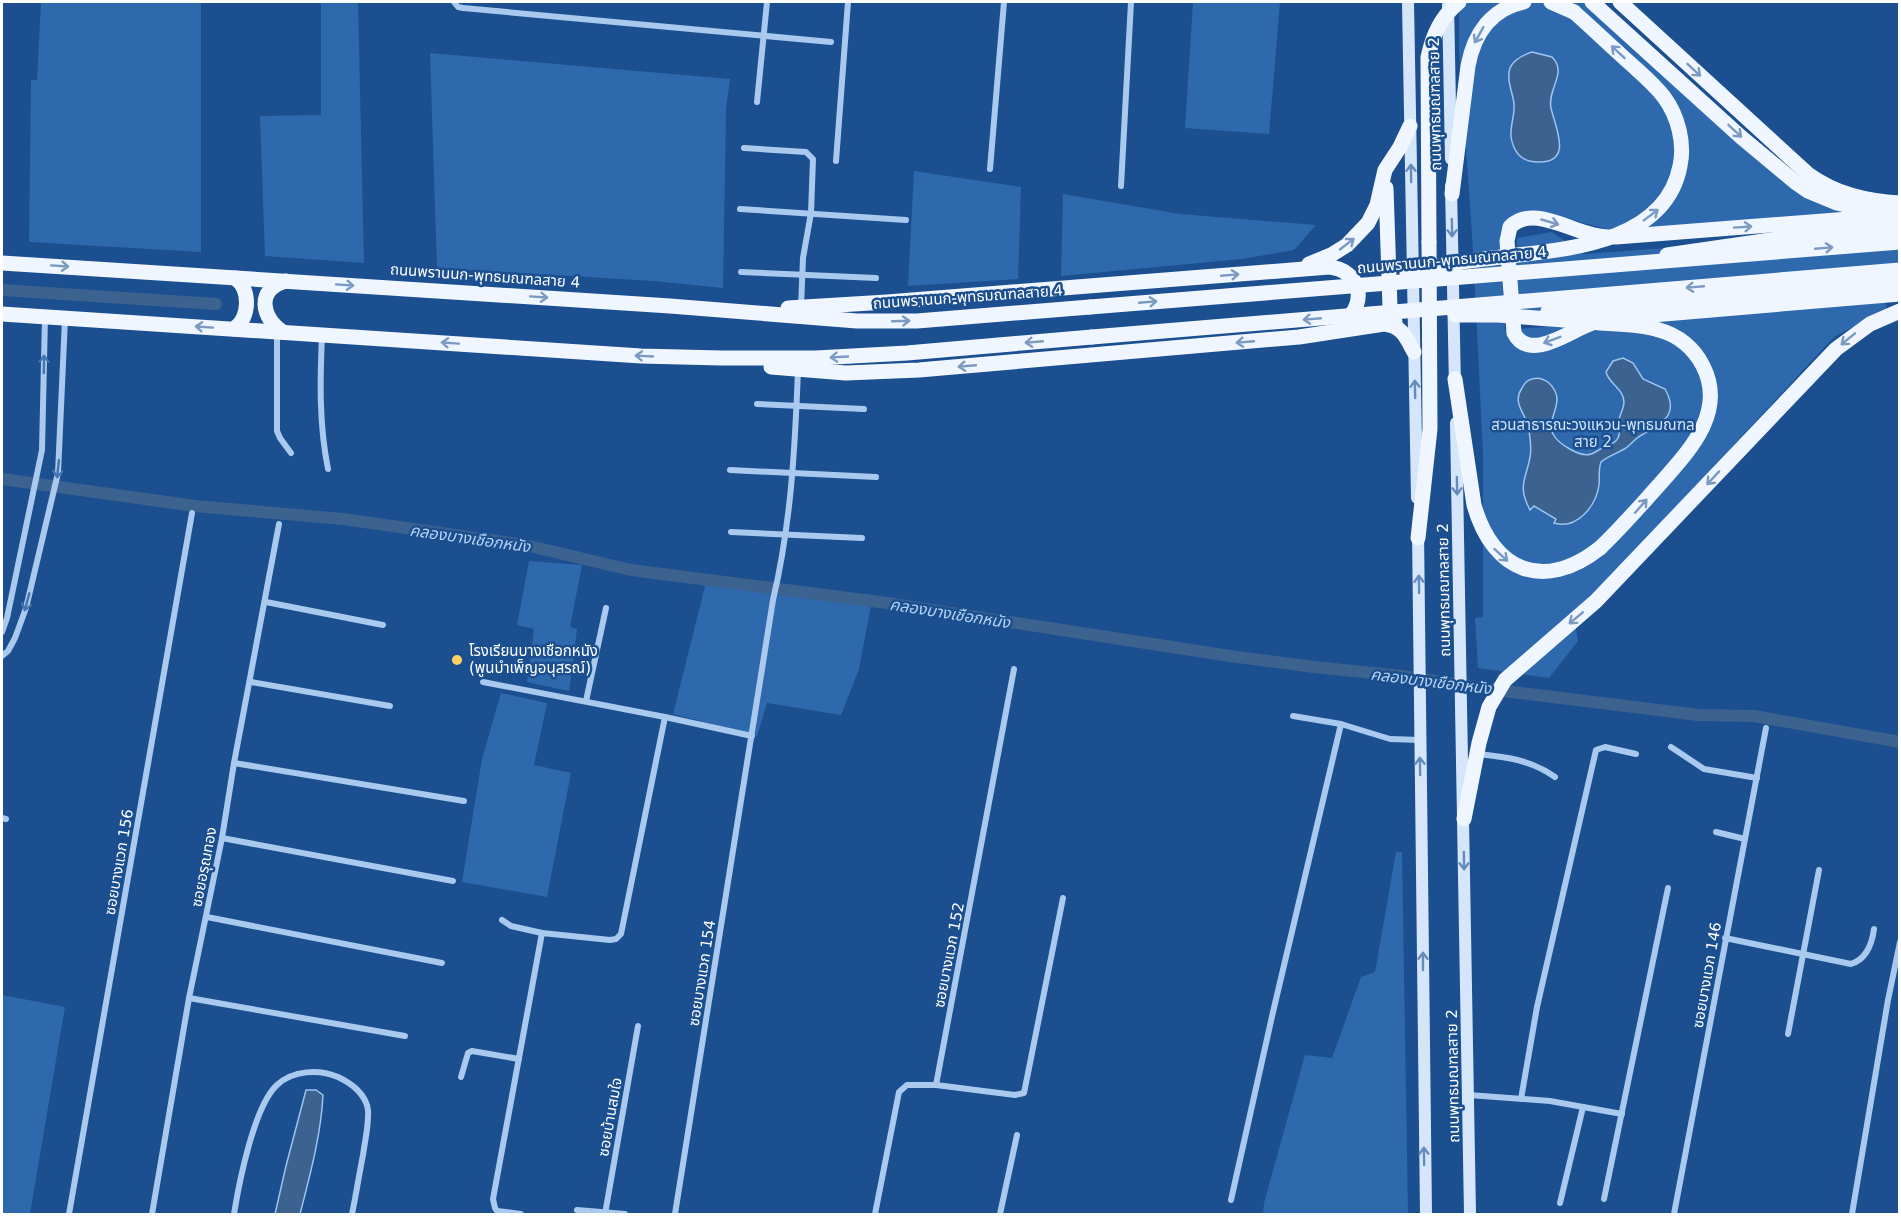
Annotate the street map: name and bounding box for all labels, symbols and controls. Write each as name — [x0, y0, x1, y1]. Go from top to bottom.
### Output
one-way arrow — [1473, 26, 1485, 43]
street label: ถนนพุทธมณฑลสาย 2 — [1425, 37, 1445, 171]
one-way arrow — [1611, 45, 1626, 60]
one-way arrow — [1686, 62, 1701, 76]
one-way arrow — [1727, 124, 1742, 138]
one-way arrow — [1405, 163, 1417, 183]
one-way arrow — [1643, 208, 1659, 221]
one-way arrow — [1446, 217, 1458, 237]
one-way arrow — [1540, 217, 1559, 228]
one-way arrow — [1732, 222, 1752, 233]
one-way arrow — [1339, 238, 1355, 251]
one-way arrow — [1814, 242, 1834, 253]
street label: ถนนพรานนก-พุทธมณฑลสาย 4 — [1356, 243, 1548, 277]
street label: ถนนพรานนก-พุทธมณฑลสาย 4 — [389, 260, 581, 292]
one-way arrow — [49, 261, 69, 272]
one-way arrow — [1220, 269, 1240, 280]
one-way arrow — [334, 279, 354, 290]
street label: ถนนพรานนก-พุทธมณฑลสาย 4 — [872, 281, 1064, 313]
one-way arrow — [1685, 282, 1705, 293]
one-way arrow — [529, 292, 549, 303]
one-way arrow — [1138, 296, 1158, 307]
one-way arrow — [1303, 314, 1322, 325]
one-way arrow — [891, 316, 911, 327]
one-way arrow — [194, 322, 214, 333]
one-way arrow — [1840, 332, 1856, 345]
one-way arrow — [1544, 336, 1562, 347]
one-way arrow — [1024, 337, 1044, 348]
one-way arrow — [1235, 337, 1255, 348]
one-way arrow — [440, 338, 460, 349]
one-way arrow — [635, 350, 655, 361]
one-way arrow — [830, 351, 850, 362]
one-way arrow — [38, 354, 49, 374]
one-way arrow — [957, 361, 977, 372]
one-way arrow — [1409, 379, 1420, 399]
park label: สวนสาธารณะวงแหวน-พุทธมณฑล สาย 2 — [1491, 416, 1695, 451]
one-way arrow — [52, 459, 63, 479]
one-way arrow — [1705, 471, 1720, 486]
one-way arrow — [1451, 475, 1463, 495]
one-way arrow — [1634, 499, 1648, 514]
water label: คลองบางเชือกหนัง — [408, 521, 533, 557]
street label: ถนนพุทธมณฑลสาย 2 — [1434, 523, 1454, 657]
one-way arrow — [1493, 548, 1508, 562]
one-way arrow — [1413, 574, 1424, 594]
one-way arrow — [21, 592, 32, 611]
water label: คลองบางเชือกหนัง — [888, 595, 1013, 633]
one-way arrow — [1569, 611, 1585, 624]
place label: โรงเรียนบางเชือกหนัง (พูนบำเพ็ญอนุสรณ์) — [469, 642, 598, 677]
marker: โรงเรียนบางเชือกหนัง (พูนบำเพ็ญอนุสรณ์) — [450, 653, 464, 667]
water label: คลองบางเชือกหนัง — [1370, 665, 1494, 698]
one-way arrow — [1414, 757, 1426, 777]
street label: ซอยบางแวก 156 — [101, 808, 137, 916]
street label: ซอยอรุณทอง — [187, 825, 221, 909]
one-way arrow — [1459, 851, 1470, 871]
street label: ซอยบางแวก 152 — [930, 901, 968, 1009]
street label: ซอยบางแวก 154 — [685, 919, 719, 1027]
street label: ซอยบางแวก 146 — [1689, 921, 1725, 1029]
one-way arrow — [1417, 952, 1428, 972]
street label: ถนนพุทธมณฑลสาย 2 — [1443, 1009, 1463, 1143]
street label: ซอยบ้านสมใจ — [594, 1076, 626, 1158]
one-way arrow — [1419, 1147, 1430, 1167]

